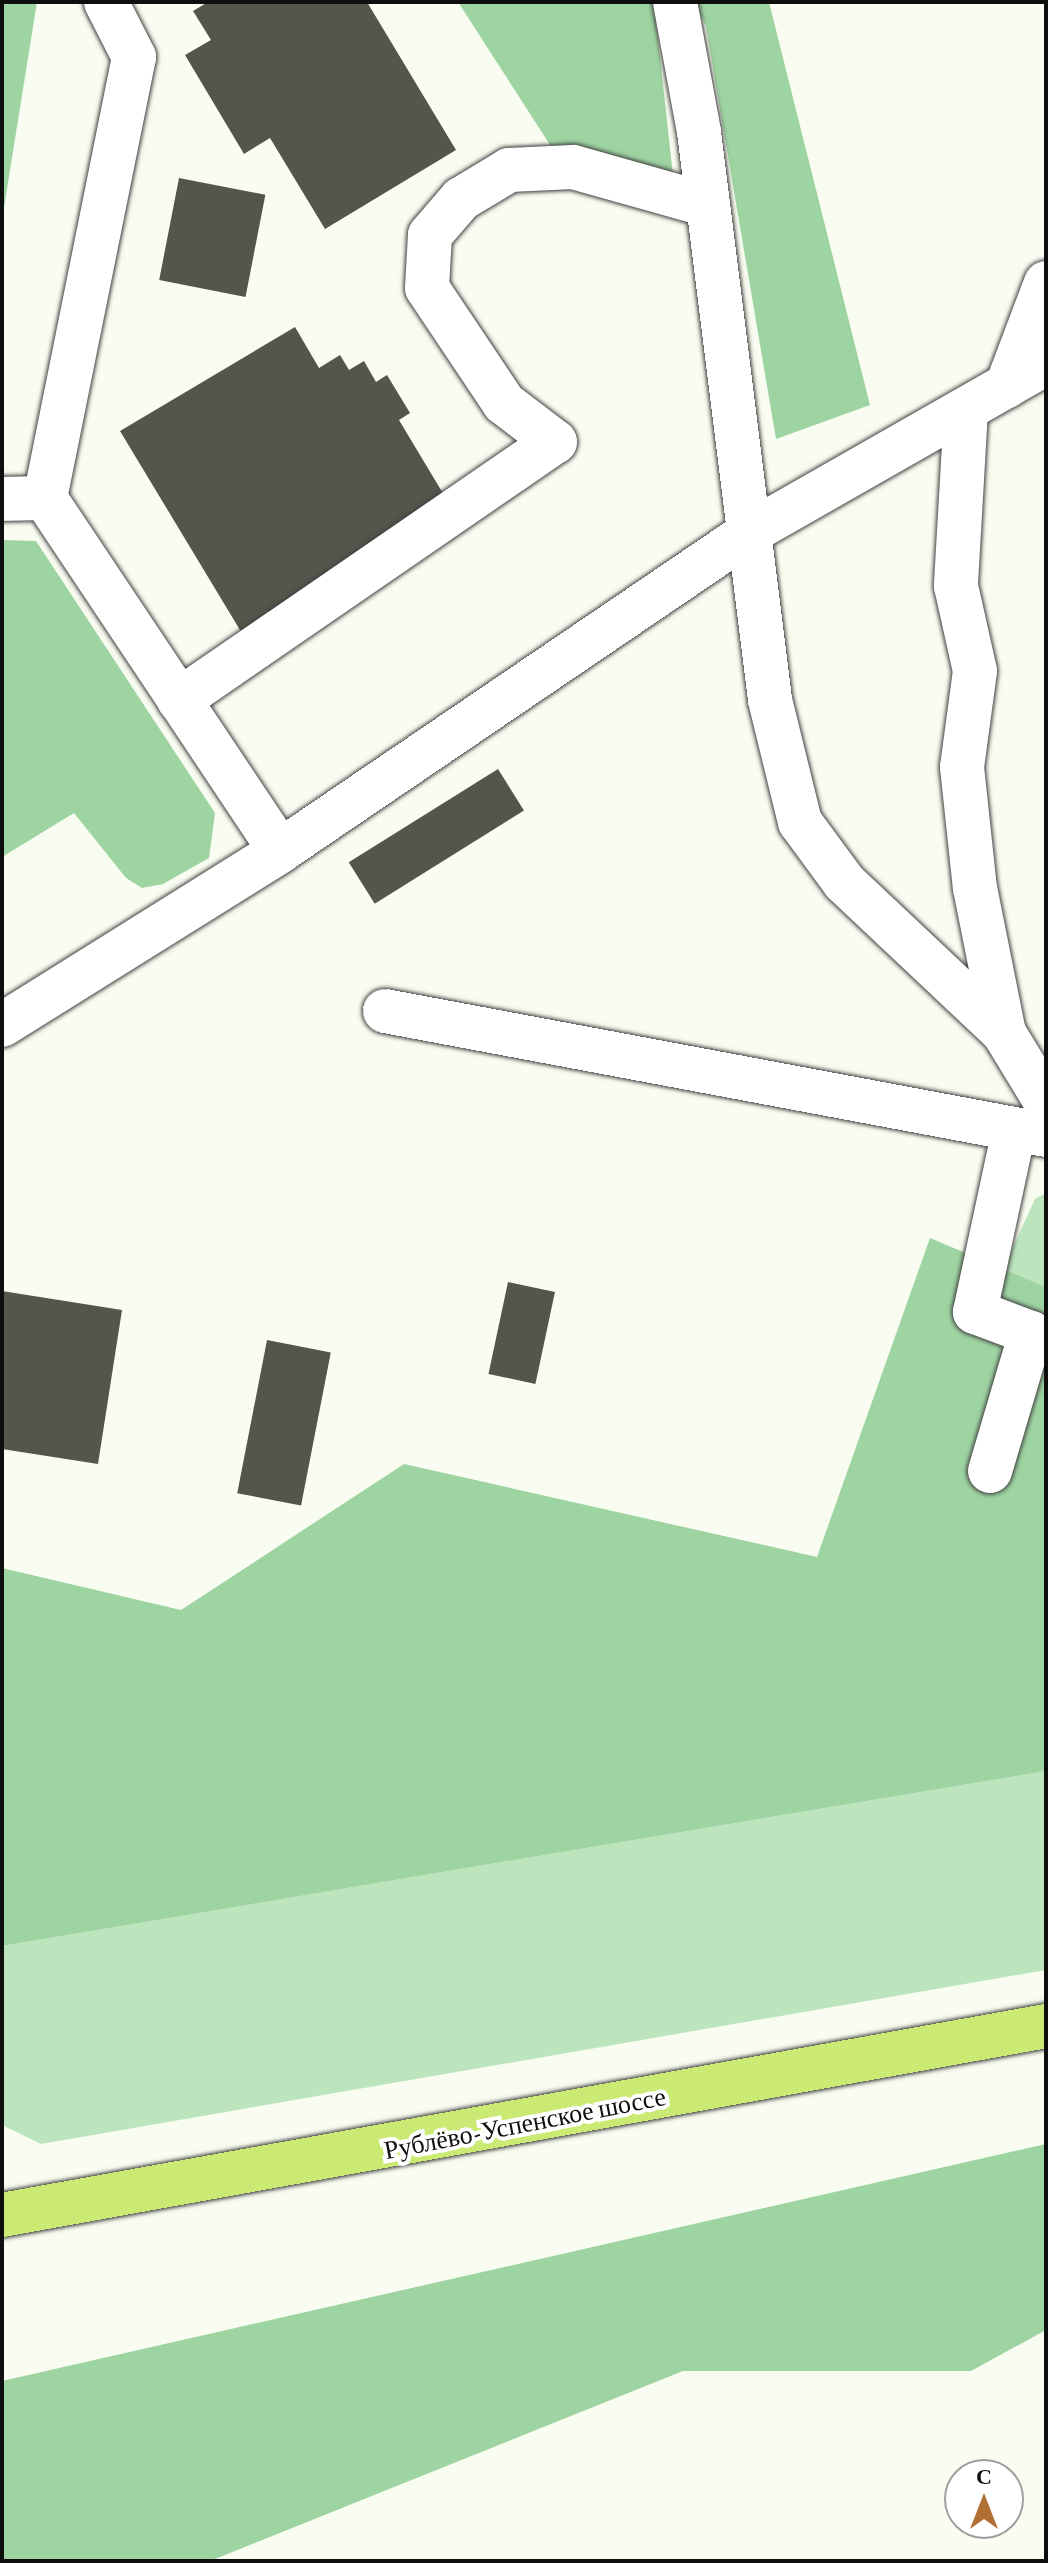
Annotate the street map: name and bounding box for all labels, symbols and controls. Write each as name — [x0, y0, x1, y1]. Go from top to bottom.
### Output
street label: Рублёво-Успенское шоссе — [382, 2081, 668, 2167]
north arrow — [944, 2459, 1024, 2539]
text: С — [976, 2464, 992, 2489]

